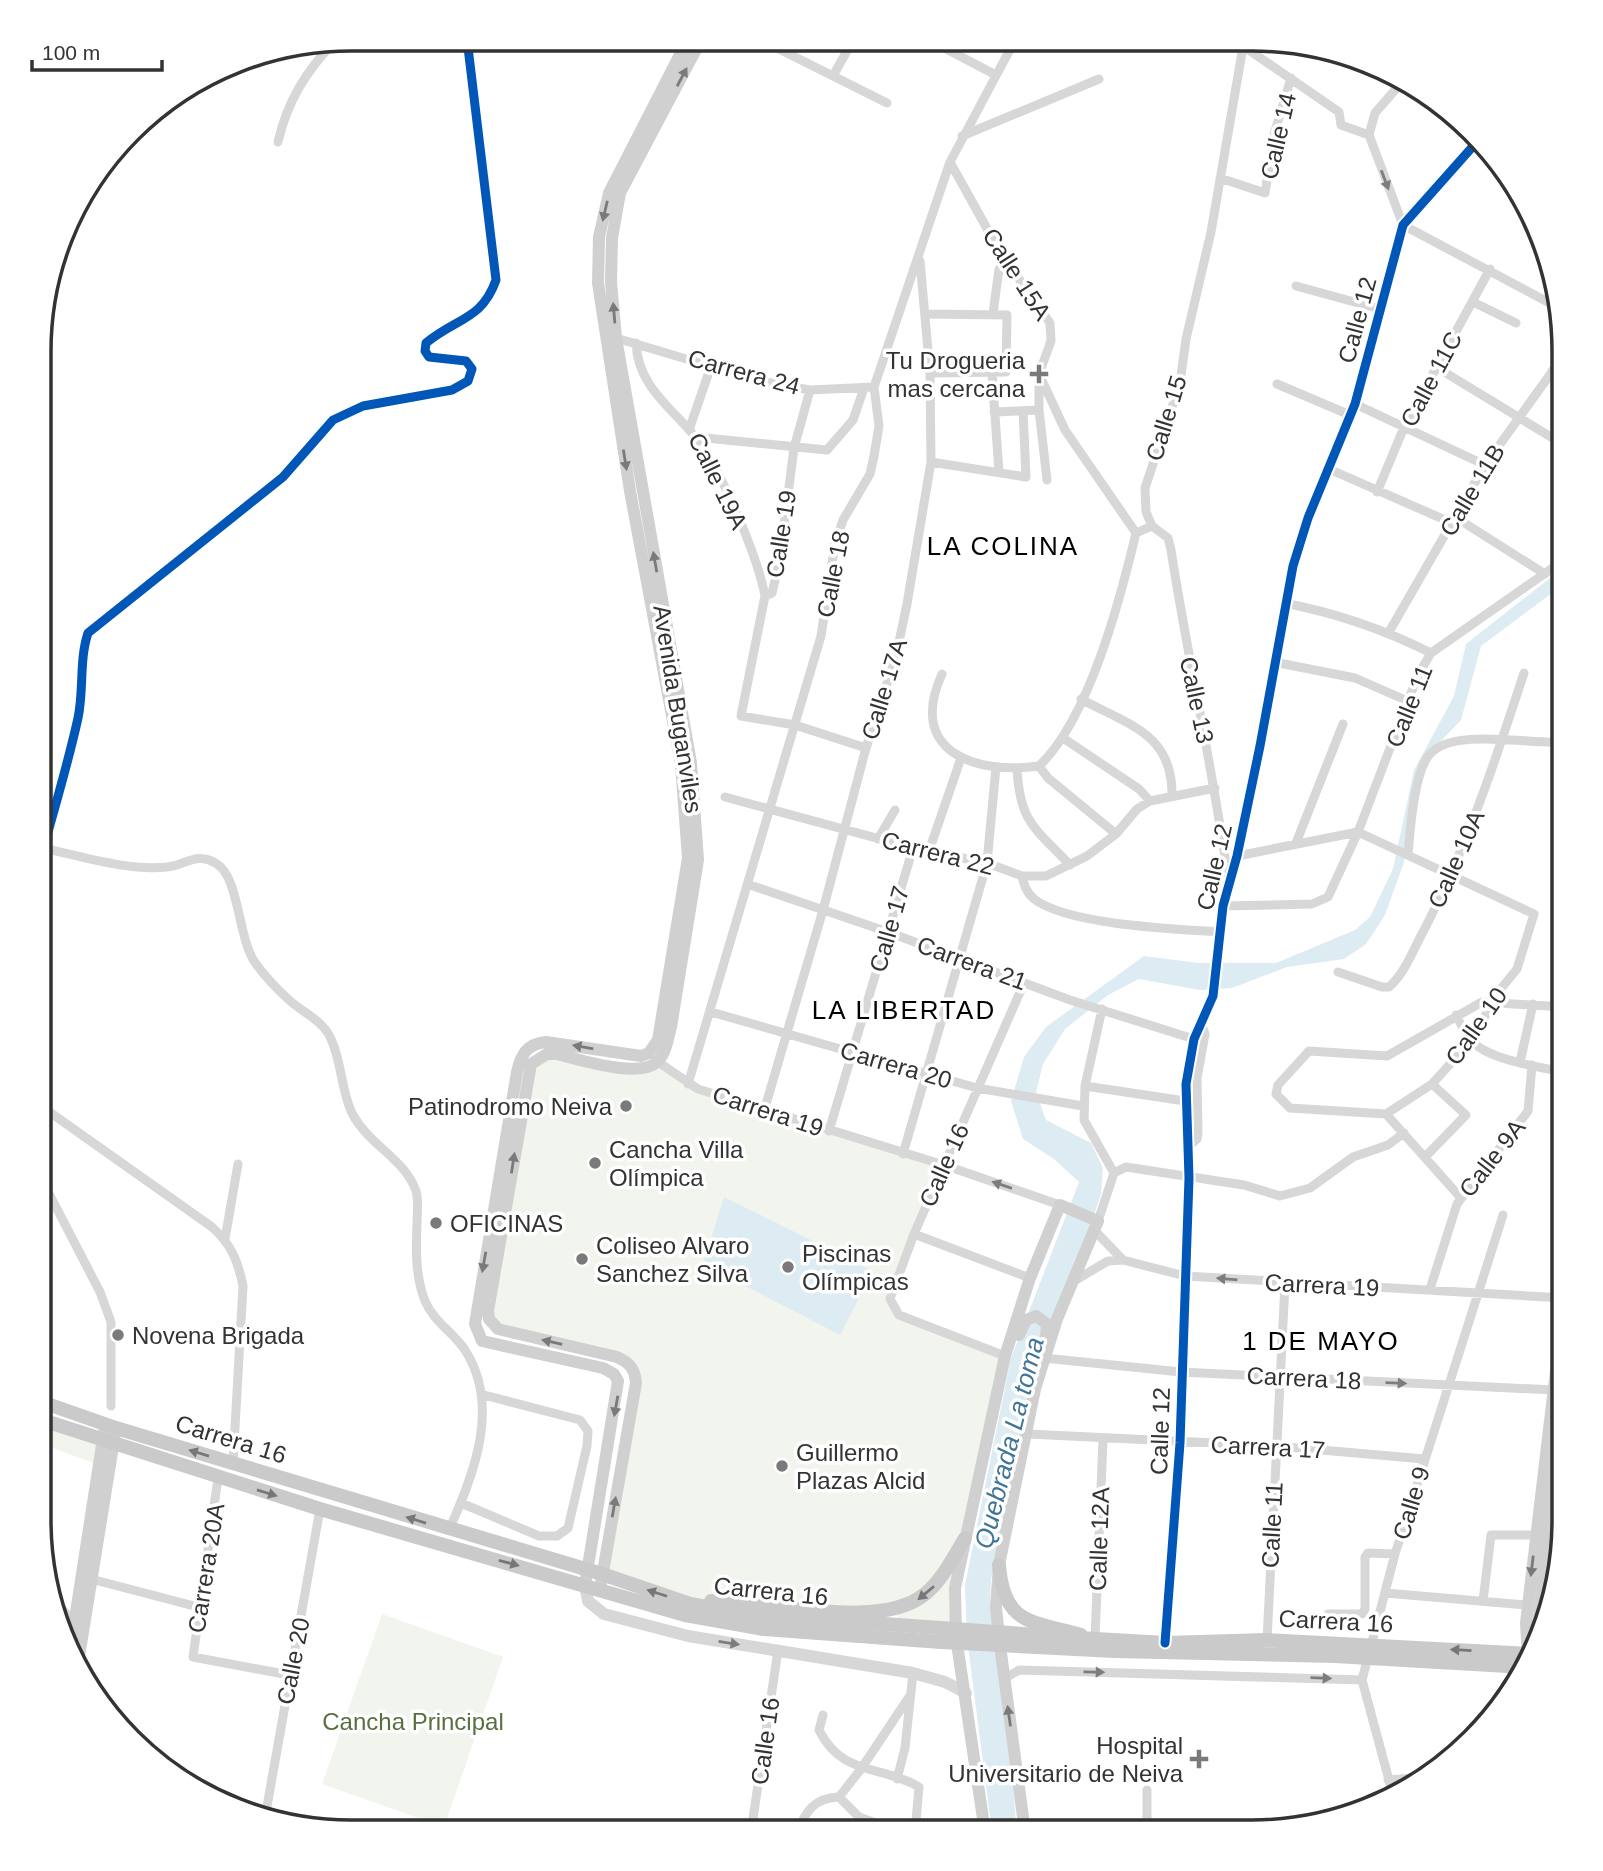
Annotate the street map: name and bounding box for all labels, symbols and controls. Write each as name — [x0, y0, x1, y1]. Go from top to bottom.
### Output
scale bar — [32, 28, 161, 72]
text: 100 m — [42, 41, 100, 64]
one-way arrow — [676, 67, 687, 87]
street label: Calle 14 — [1255, 90, 1301, 182]
one-way arrow — [1380, 169, 1391, 190]
one-way arrow — [599, 200, 610, 222]
street label: Calle 15A — [977, 223, 1057, 325]
street label: Calle 12 — [1333, 274, 1381, 366]
one-way arrow — [608, 302, 619, 324]
street label: Calle 11C — [1395, 327, 1467, 431]
street label: Carrera 24 — [685, 344, 803, 400]
place label: Tu Drogueria mas cercana — [886, 347, 1026, 402]
marker: Tu Drogueria mas cercana — [1031, 366, 1047, 382]
street label: Calle 15 — [1140, 372, 1192, 464]
street label: Calle 19A — [683, 428, 753, 534]
street label: Calle 11B — [1434, 439, 1510, 541]
one-way arrow — [620, 449, 631, 471]
street label: Calle 19 — [761, 488, 801, 580]
street label: Calle 18 — [811, 528, 855, 620]
district label: LA COLINA — [927, 531, 1079, 561]
one-way arrow — [649, 551, 660, 573]
street label: Avenida Buganviles — [648, 603, 708, 815]
street label: Calle 17A — [856, 635, 912, 743]
street label: Calle 13 — [1175, 654, 1219, 746]
street label: Calle 11 — [1380, 661, 1438, 751]
street label: Calle 10A — [1423, 806, 1489, 912]
street label: Calle 12 — [1191, 821, 1237, 913]
street label: Carrera 22 — [879, 826, 997, 880]
street label: Calle 17 — [864, 883, 914, 975]
street label: Carrera 21 — [913, 931, 1031, 995]
street label: Calle 10 — [1440, 982, 1512, 1070]
district label: LA LIBERTAD — [812, 995, 996, 1025]
street label: Carrera 20 — [837, 1036, 955, 1094]
one-way arrow — [571, 1042, 593, 1053]
street label: Carrera 19 — [709, 1080, 827, 1142]
place label: Patinodromo Neiva — [408, 1093, 613, 1120]
marker: Patinodromo Neiva — [618, 1098, 634, 1114]
street label: Calle 9A — [1453, 1114, 1531, 1202]
street label: Calle 16 — [914, 1119, 974, 1211]
place label: Cancha Villa Olímpica — [609, 1136, 744, 1191]
one-way arrow — [508, 1152, 519, 1174]
marker: Cancha Villa Olímpica — [587, 1155, 603, 1171]
one-way arrow — [991, 1179, 1012, 1190]
place label: OFICINAS — [450, 1210, 563, 1237]
marker: OFICINAS — [428, 1215, 444, 1231]
place label: Coliseo Alvaro Sanchez Silva — [596, 1232, 749, 1287]
place label: Piscinas Olímpicas — [802, 1240, 909, 1295]
one-way arrow — [478, 1251, 489, 1273]
marker: Coliseo Alvaro Sanchez Silva — [574, 1251, 590, 1267]
marker: Piscinas Olímpicas — [780, 1259, 796, 1275]
street label: Carrera 19 — [1264, 1269, 1380, 1301]
one-way arrow — [1216, 1273, 1238, 1284]
place label: Novena Brigada — [132, 1322, 305, 1349]
district label: 1 DE MAYO — [1242, 1326, 1400, 1356]
marker: Novena Brigada — [110, 1327, 126, 1343]
water label: Quebrada La toma — [968, 1334, 1050, 1552]
one-way arrow — [541, 1337, 563, 1348]
street label: Carrera 18 — [1246, 1362, 1362, 1394]
one-way arrow — [1386, 1377, 1408, 1388]
street label: Calle 12 — [1145, 1387, 1175, 1475]
one-way arrow — [610, 1395, 621, 1417]
street label: Carrera 16 — [172, 1409, 290, 1469]
street label: Carrera 17 — [1210, 1431, 1326, 1463]
place label: Guillermo Plazas Alcid — [796, 1439, 925, 1494]
one-way arrow — [188, 1448, 209, 1458]
marker: Guillermo Plazas Alcid — [774, 1458, 790, 1474]
street label: Calle 9 — [1387, 1463, 1435, 1543]
street label: Calle 11 — [1256, 1481, 1288, 1569]
street label: Calle 12A — [1084, 1487, 1114, 1591]
one-way arrow — [257, 1489, 278, 1499]
one-way arrow — [609, 1496, 620, 1518]
street label: Carrera 20A — [182, 1501, 230, 1635]
one-way arrow — [406, 1514, 427, 1525]
one-way arrow — [1527, 1555, 1538, 1577]
one-way arrow — [498, 1558, 520, 1569]
street label: Carrera 16 — [713, 1572, 829, 1610]
one-way arrow — [917, 1585, 934, 1600]
one-way arrow — [647, 1587, 668, 1598]
street label: Carrera 16 — [1278, 1605, 1394, 1637]
street label: Calle 20 — [271, 1615, 315, 1707]
one-way arrow — [718, 1638, 740, 1649]
one-way arrow — [1450, 1645, 1472, 1656]
one-way arrow — [1083, 1666, 1105, 1677]
one-way arrow — [1311, 1673, 1333, 1684]
street label: Calle 16 — [746, 1696, 784, 1786]
one-way arrow — [1003, 1705, 1014, 1727]
park label: Cancha Principal — [322, 1708, 504, 1735]
place label: Hospital Universitario de Neiva — [948, 1732, 1184, 1787]
marker: Hospital Universitario de Neiva — [1189, 1749, 1209, 1769]

